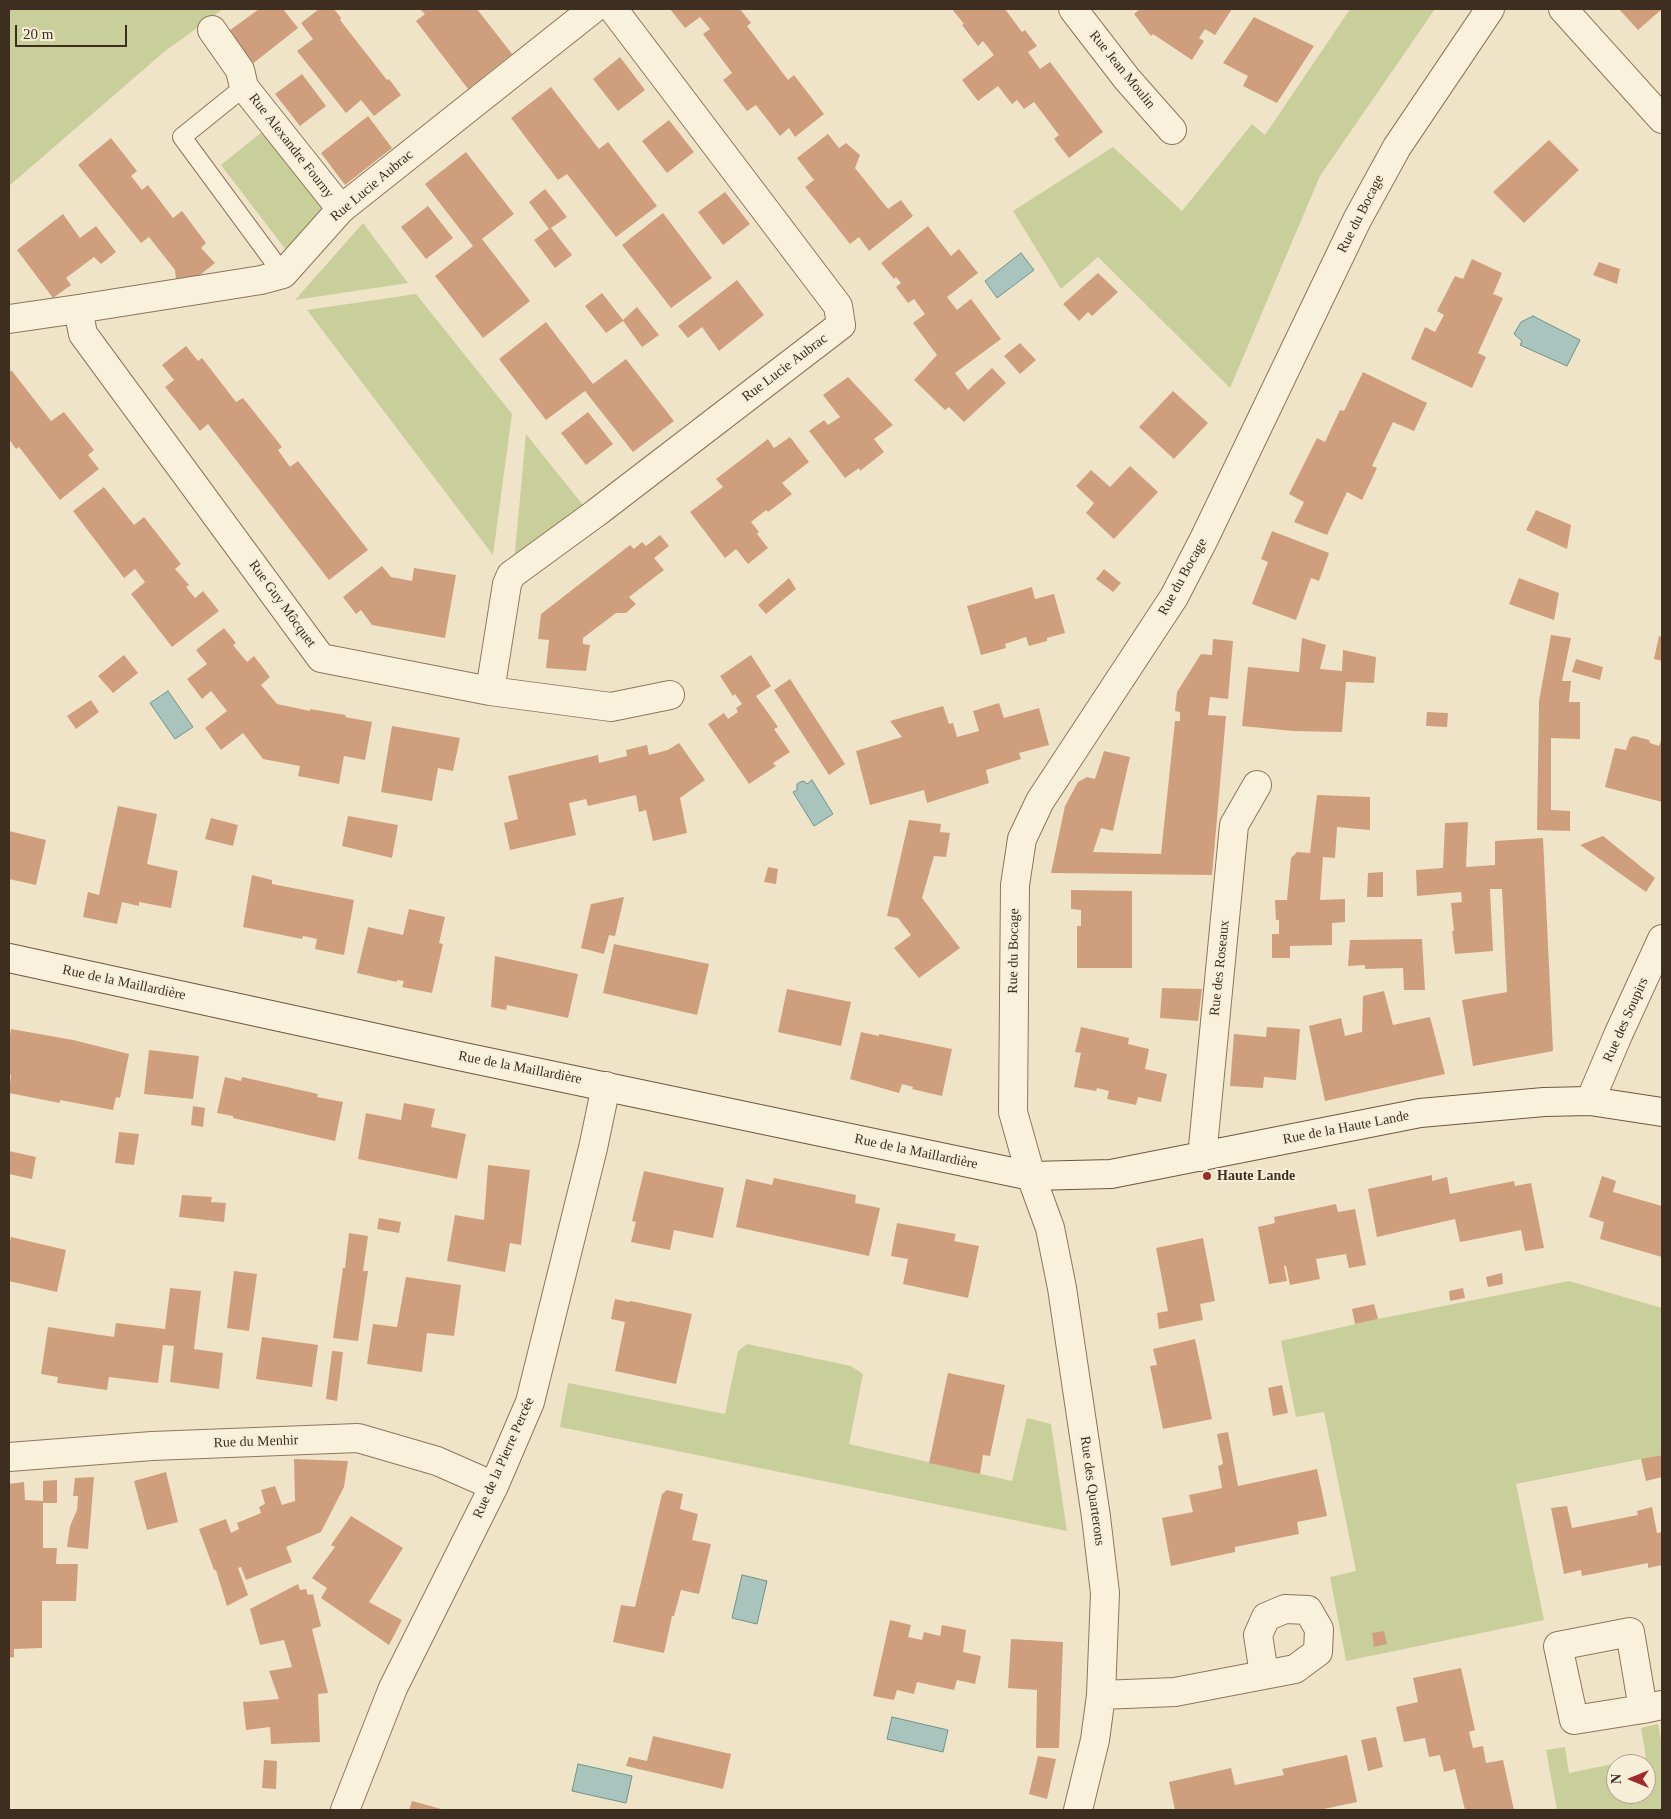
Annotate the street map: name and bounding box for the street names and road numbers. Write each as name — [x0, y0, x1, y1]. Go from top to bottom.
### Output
street label: Rue Jean Moulin — [1085, 28, 1159, 112]
street label: Rue Alexandre Fourny — [245, 90, 337, 202]
street label: Rue Lucie Aubrac — [327, 147, 417, 225]
street label: Rue du Bocage — [1334, 172, 1388, 256]
street label: Rue Lucie Aubrac — [739, 330, 831, 406]
street label: Rue du Bocage — [1155, 536, 1211, 618]
street label: Rue Guy Môcquet — [245, 557, 319, 651]
street label: Rue du Bocage — [1005, 908, 1023, 994]
street label: Rue des Roseaux — [1207, 919, 1233, 1017]
street label: Rue de la Maillardière — [61, 962, 187, 1004]
street label: Rue des Soupirs — [1600, 975, 1652, 1065]
street label: Rue de la Maillardière — [457, 1048, 583, 1088]
street label: Rue de la Haute Lande — [1281, 1108, 1411, 1148]
street label: Rue de la Maillardière — [853, 1131, 979, 1173]
street label: Rue de la Pierre Percée — [470, 1395, 538, 1521]
street label: Rue du Menhir — [213, 1432, 299, 1452]
street label: Rue des Quarterons — [1076, 1435, 1108, 1547]

